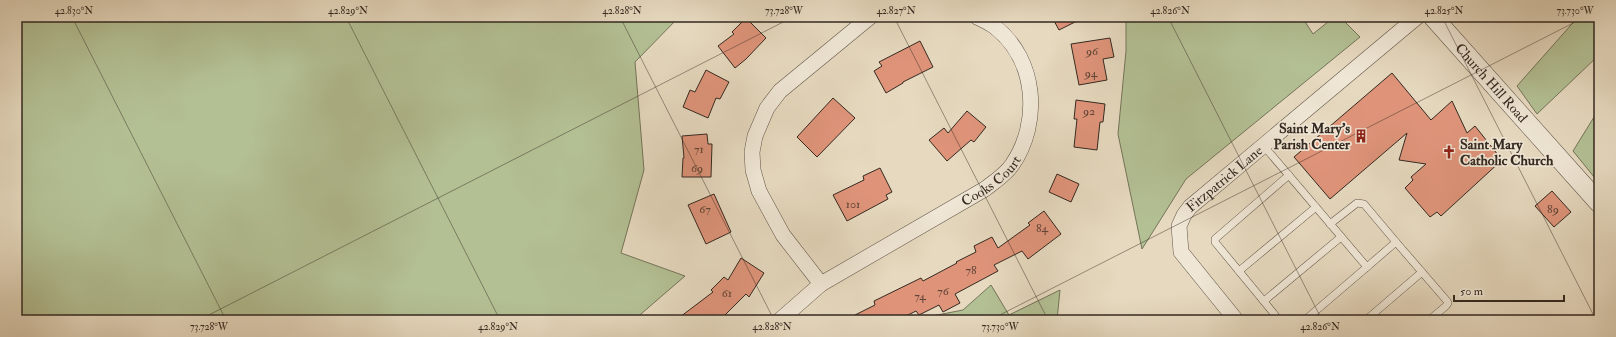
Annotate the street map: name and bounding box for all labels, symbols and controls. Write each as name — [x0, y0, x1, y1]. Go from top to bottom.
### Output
text: 42.830°N — [55, 5, 93, 17]
text: 42.829°N — [328, 5, 368, 17]
text: 42.828°N — [602, 5, 642, 17]
text: 73.728°W — [765, 5, 804, 17]
text: 42.827°N — [876, 5, 916, 17]
text: 42.826°N — [1150, 5, 1190, 17]
text: 42.825°N — [1424, 5, 1464, 17]
text: 73.730°W — [1556, 5, 1594, 17]
street label: Church Hill Road — [1452, 39, 1531, 126]
house number: 96 — [1085, 44, 1099, 59]
house number: 94 — [1084, 66, 1098, 81]
house number: 92 — [1082, 104, 1095, 119]
place label: Saint Mary's Parish Center — [1274, 120, 1351, 153]
building icon: Saint Mary's Parish Center — [1353, 128, 1369, 144]
place label: Saint Mary Catholic Church — [1460, 136, 1554, 169]
house number: 71 — [694, 142, 704, 157]
street label: Fitzpatrick Lane — [1182, 142, 1266, 215]
church icon: Saint Mary Catholic Church — [1441, 144, 1457, 160]
street label: Cooks Court — [958, 152, 1025, 210]
house number: 69 — [691, 161, 703, 176]
house number: 101 — [846, 197, 860, 212]
house number: 67 — [699, 202, 711, 217]
house number: 89 — [1547, 202, 1559, 217]
house number: 84 — [1036, 221, 1049, 236]
house number: 78 — [965, 263, 977, 278]
scale bar — [1454, 277, 1564, 303]
house number: 76 — [937, 284, 950, 299]
text: 50 m — [1460, 284, 1484, 299]
house number: 61 — [722, 286, 732, 301]
house number: 74 — [914, 289, 926, 304]
text: 73.728°W — [190, 321, 229, 333]
text: 42.829°N — [478, 321, 518, 333]
text: 42.828°N — [752, 321, 792, 333]
text: 73.730°W — [981, 321, 1019, 333]
text: 42.826°N — [1300, 321, 1340, 333]

